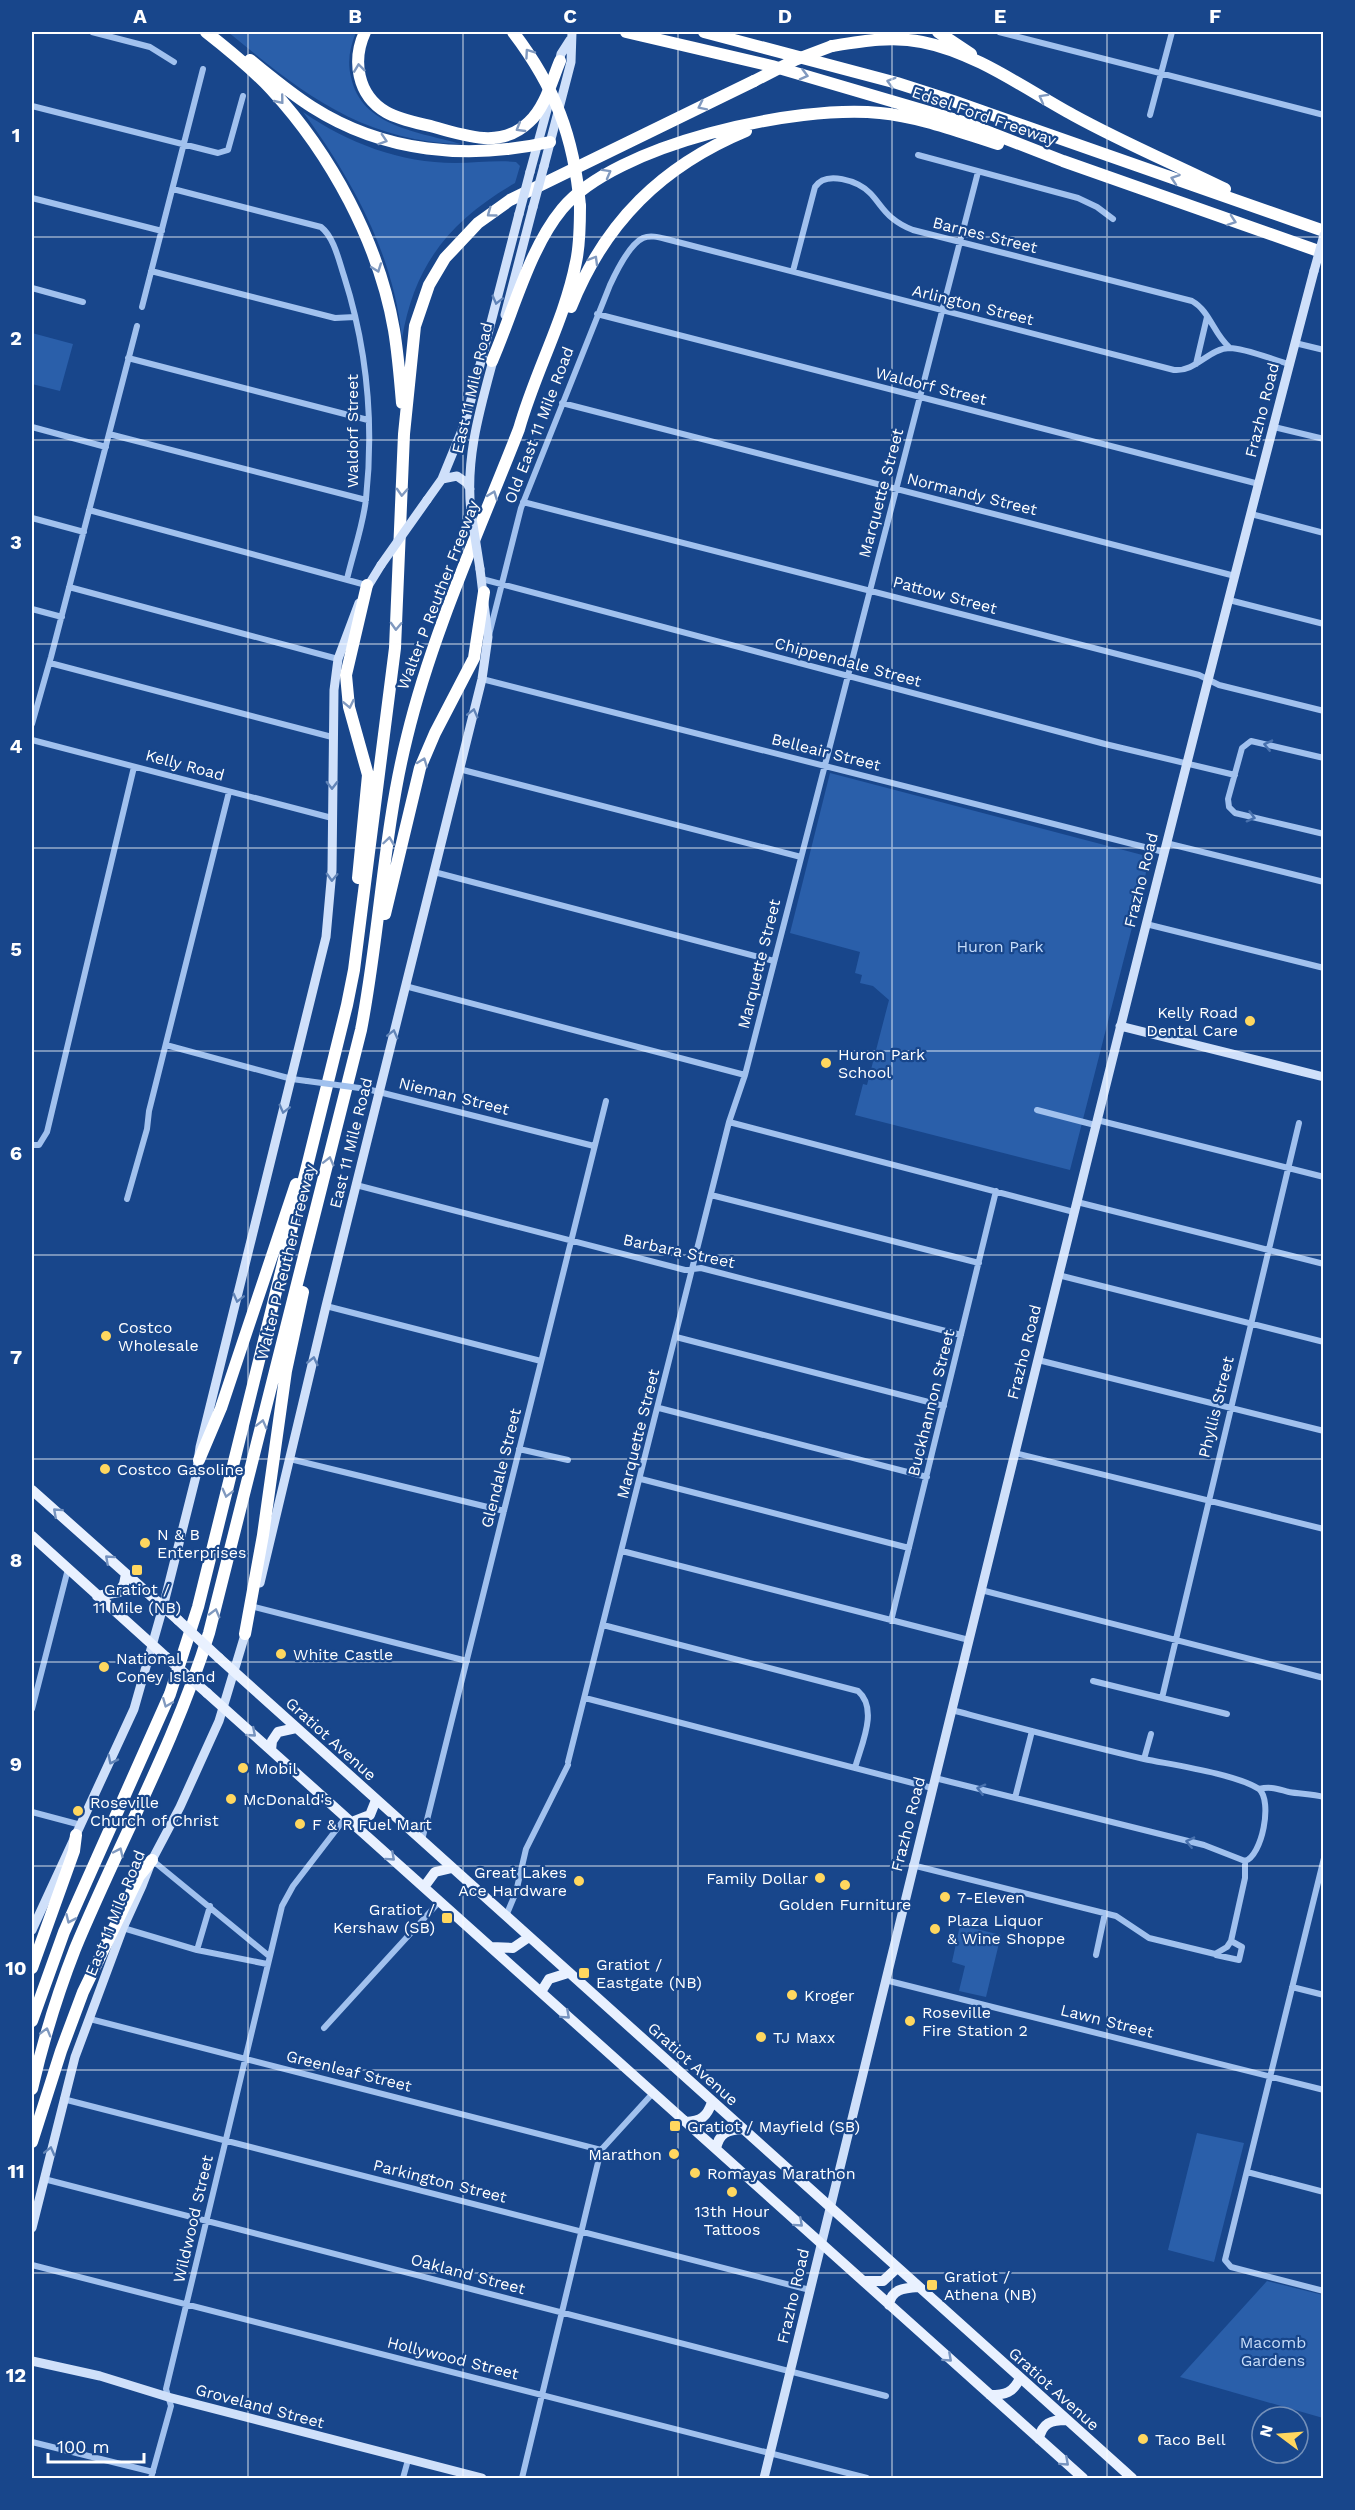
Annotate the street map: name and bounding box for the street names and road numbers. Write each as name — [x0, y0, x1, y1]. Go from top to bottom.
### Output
street label: Edsel Ford Freeway — [909, 82, 1059, 150]
street label: Barnes Street — [931, 213, 1040, 257]
street label: Arlington Street — [910, 281, 1036, 329]
street label: East 11 Mile Road — [448, 321, 496, 455]
street label: Old East 11 Mile Road — [500, 344, 578, 506]
street label: Frazho Road — [1241, 361, 1283, 459]
street label: Waldorf Street — [873, 363, 989, 409]
street label: Waldorf Street — [343, 374, 362, 488]
street label: Marquette Street — [855, 426, 907, 560]
street label: Normandy Street — [905, 469, 1039, 519]
street label: Walter P Reuther Freeway — [393, 497, 483, 692]
street label: Pattow Street — [891, 572, 999, 618]
street label: Chippendale Street — [773, 633, 924, 691]
street label: Belleair Street — [769, 729, 883, 775]
street label: Kelly Road — [144, 745, 226, 785]
street label: Frazho Road — [1120, 831, 1162, 929]
street label: Marquette Street — [734, 897, 784, 1031]
street label: Nieman Street — [397, 1073, 511, 1119]
street label: East 11 Mile Road — [326, 1076, 376, 1210]
street label: Walter P Reuther Freeway — [252, 1161, 320, 1362]
street label: Barbara Street — [621, 1230, 737, 1272]
street label: Frazho Road — [1003, 1303, 1045, 1401]
street label: Buckhannon Street — [904, 1328, 958, 1478]
street label: Phyllis Street — [1194, 1354, 1238, 1460]
street label: Marquette Street — [613, 1367, 663, 1501]
street label: Glendale Street — [477, 1406, 525, 1530]
street label: Gratiot Avenue — [282, 1693, 380, 1785]
street label: Frazho Road — [887, 1775, 929, 1873]
street label: East 11 Mile Road — [81, 1847, 149, 1979]
street label: Lawn Street — [1058, 2000, 1156, 2042]
street label: Gratiot Avenue — [644, 2018, 742, 2110]
street label: Greenleaf Street — [284, 2046, 414, 2096]
street label: Wildwood Street — [169, 2153, 217, 2285]
street label: Parkington Street — [371, 2155, 509, 2207]
street label: Frazho Road — [773, 2247, 813, 2345]
street label: Oakland Street — [409, 2250, 528, 2298]
street label: Hollywood Street — [385, 2332, 521, 2384]
street label: Gratiot Avenue — [1005, 2343, 1103, 2435]
street label: Groveland Street — [194, 2380, 327, 2432]

